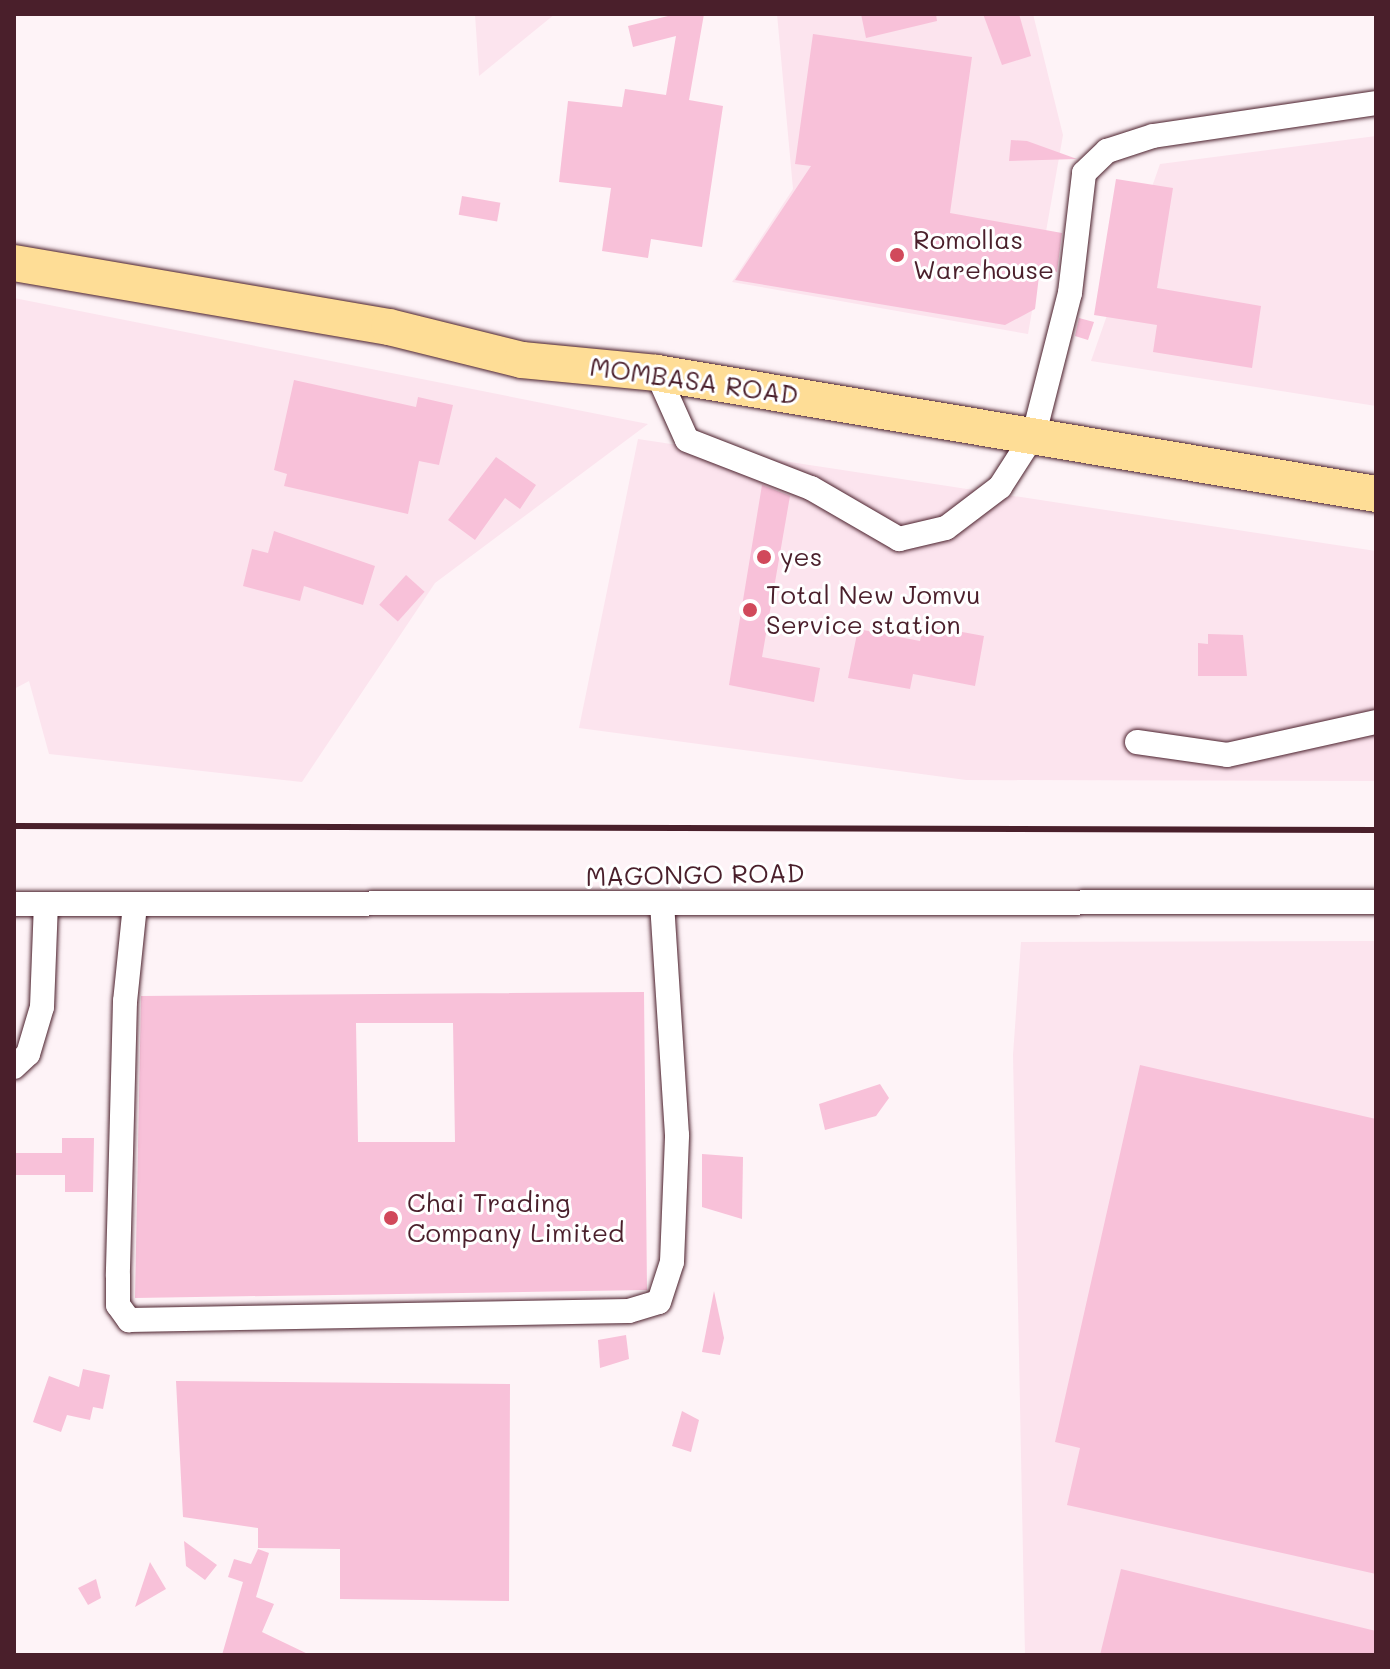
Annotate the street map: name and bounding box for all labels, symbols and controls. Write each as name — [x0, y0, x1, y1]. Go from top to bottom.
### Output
place label: Romollas Warehouse — [913, 224, 1054, 286]
marker: Romollas Warehouse — [888, 246, 906, 264]
street label: MOMBASA ROAD — [588, 351, 800, 411]
place label: yes — [780, 541, 822, 573]
marker: yes — [755, 548, 773, 566]
place label: Total New Jomvu Service station — [766, 579, 981, 640]
marker: Total New Jomvu Service station — [741, 601, 759, 619]
street label: MAGONGO ROAD — [585, 857, 805, 893]
place label: Chai Trading Company Limited — [407, 1187, 625, 1248]
marker: Chai Trading Company Limited — [382, 1209, 400, 1227]

